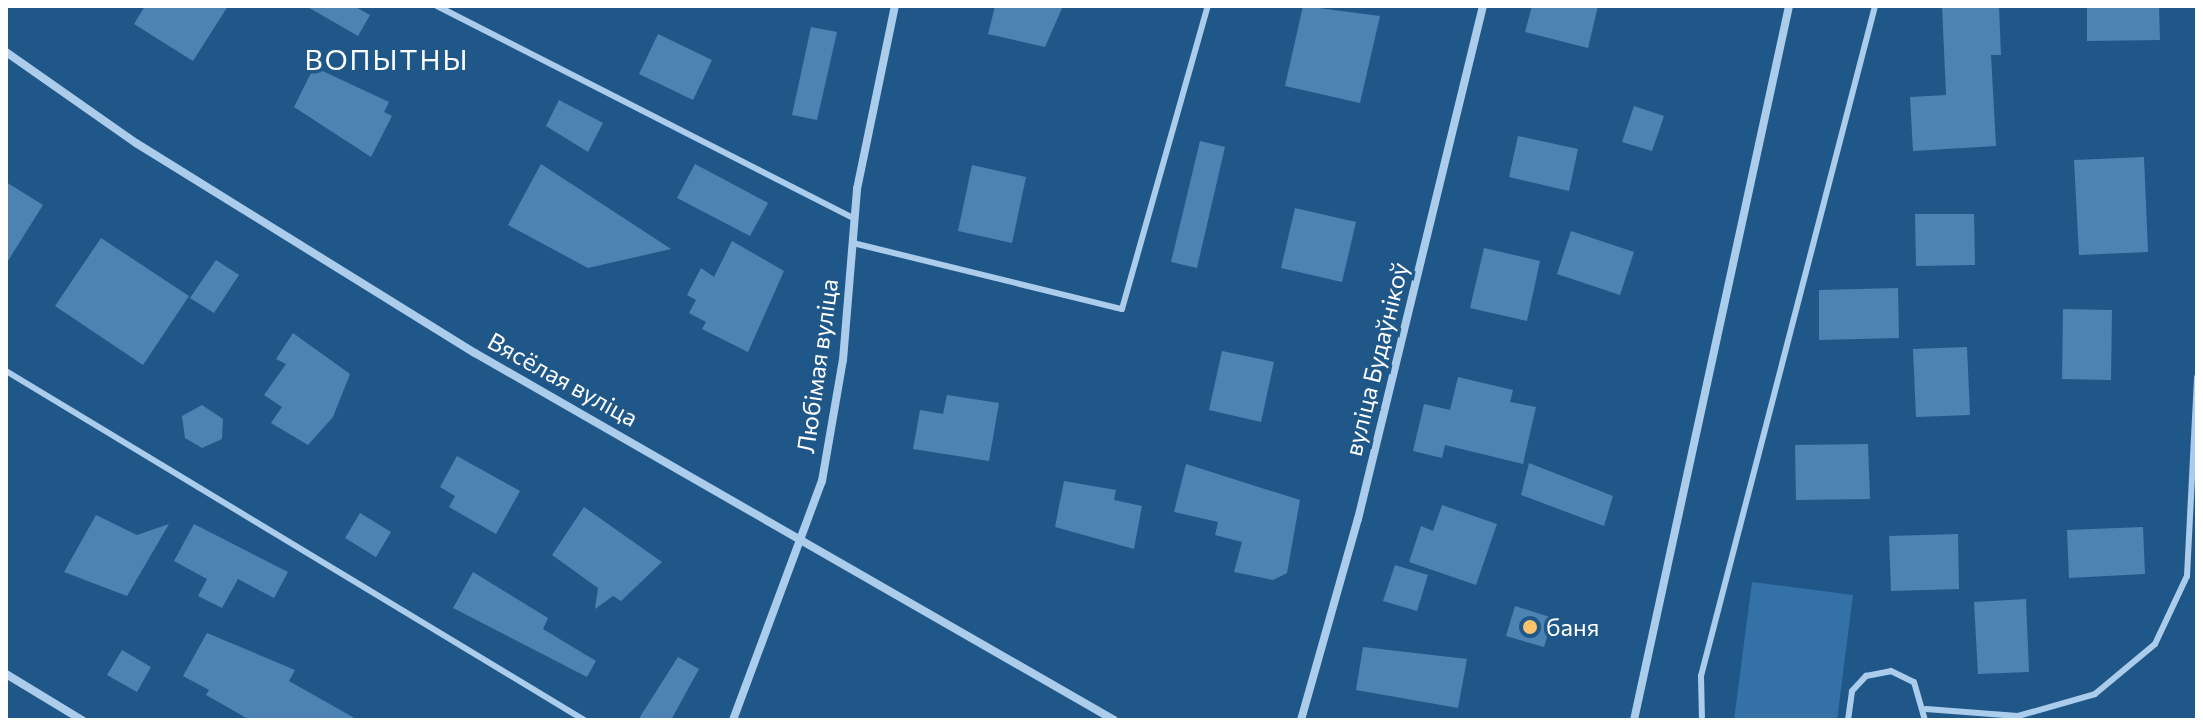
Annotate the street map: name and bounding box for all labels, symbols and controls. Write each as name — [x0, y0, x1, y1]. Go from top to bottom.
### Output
district label: ВОПЫТНЫ — [305, 42, 469, 76]
street label: вуліца Будаўнікоў — [1338, 259, 1414, 459]
street label: Любімая вуліца — [791, 277, 843, 455]
street label: Вясёлая вуліца — [483, 326, 643, 432]
place label: баня — [1546, 613, 1599, 641]
marker: баня — [1521, 618, 1539, 636]

